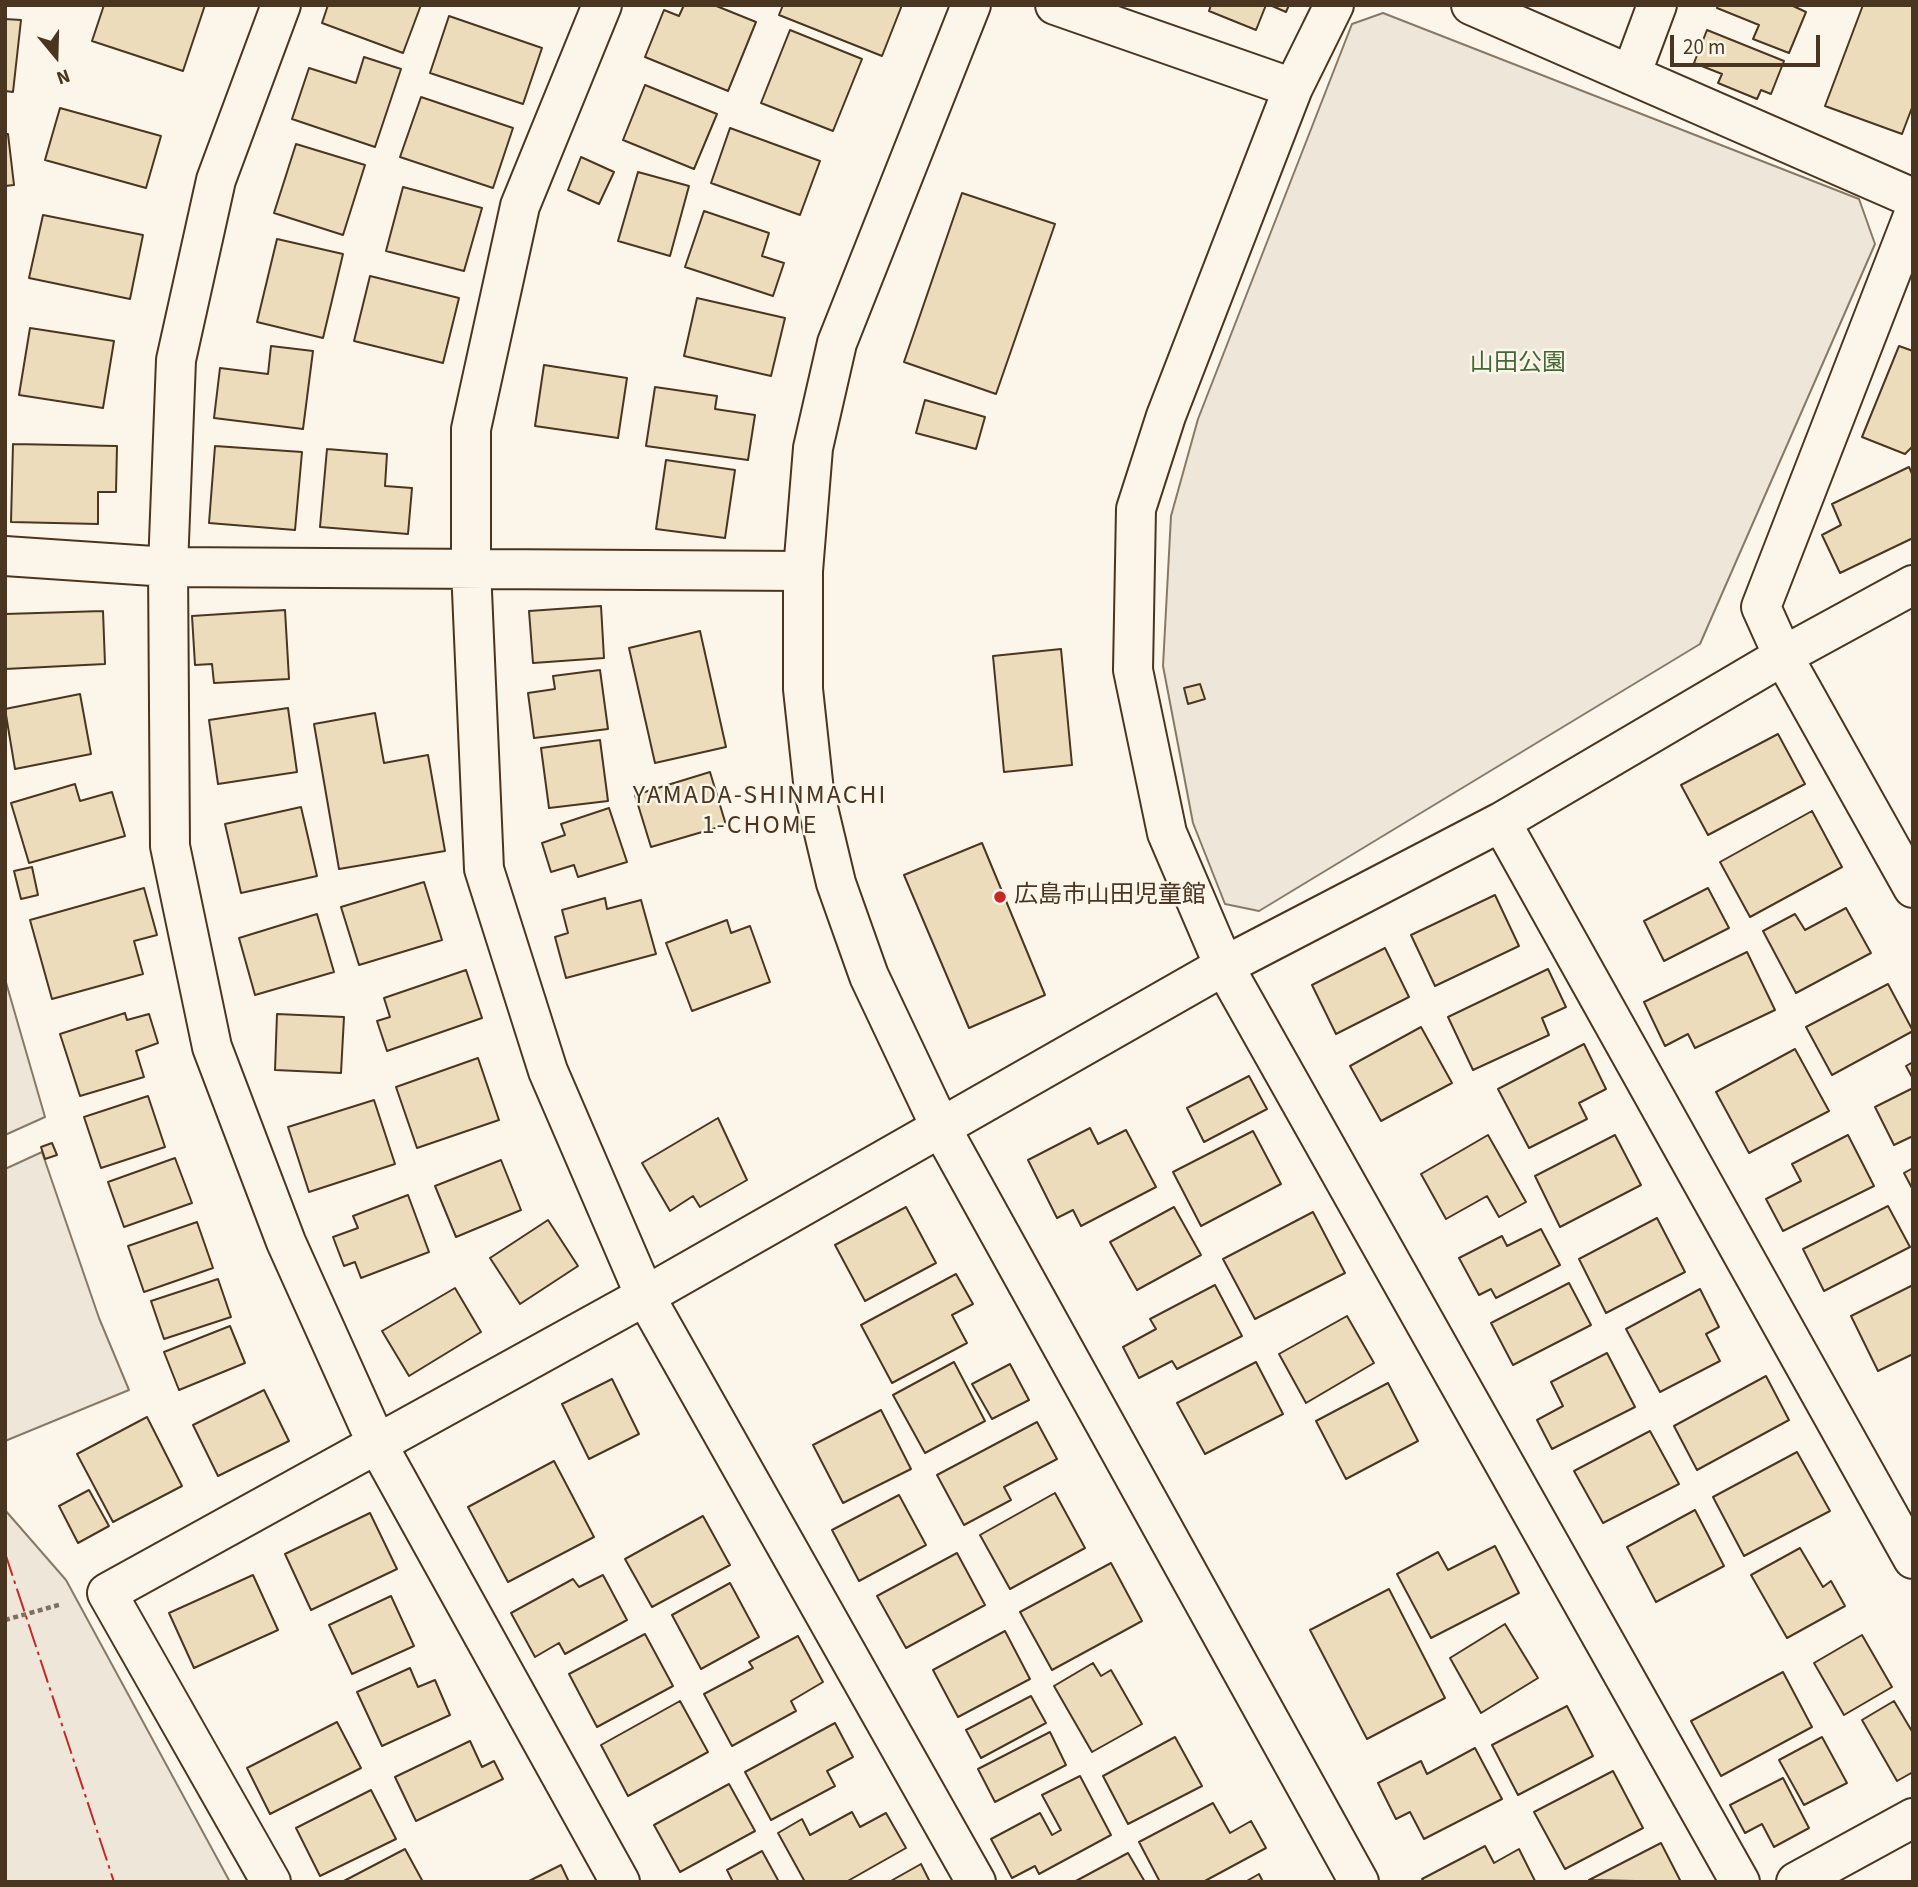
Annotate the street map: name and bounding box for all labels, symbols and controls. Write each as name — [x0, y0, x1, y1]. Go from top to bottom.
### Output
north arrow — [21, 21, 91, 91]
scale bar — [1673, 21, 1824, 65]
text: 20 m — [1683, 32, 1725, 62]
text: N — [53, 62, 73, 91]
park label: 山田公園 — [1470, 351, 1566, 379]
district label: YAMADA-SHINMACHI 1-CHOME — [635, 781, 885, 842]
place label: 広島市山田児童館 — [1014, 883, 1206, 911]
marker: 広島市山田児童館 — [992, 889, 1008, 905]

